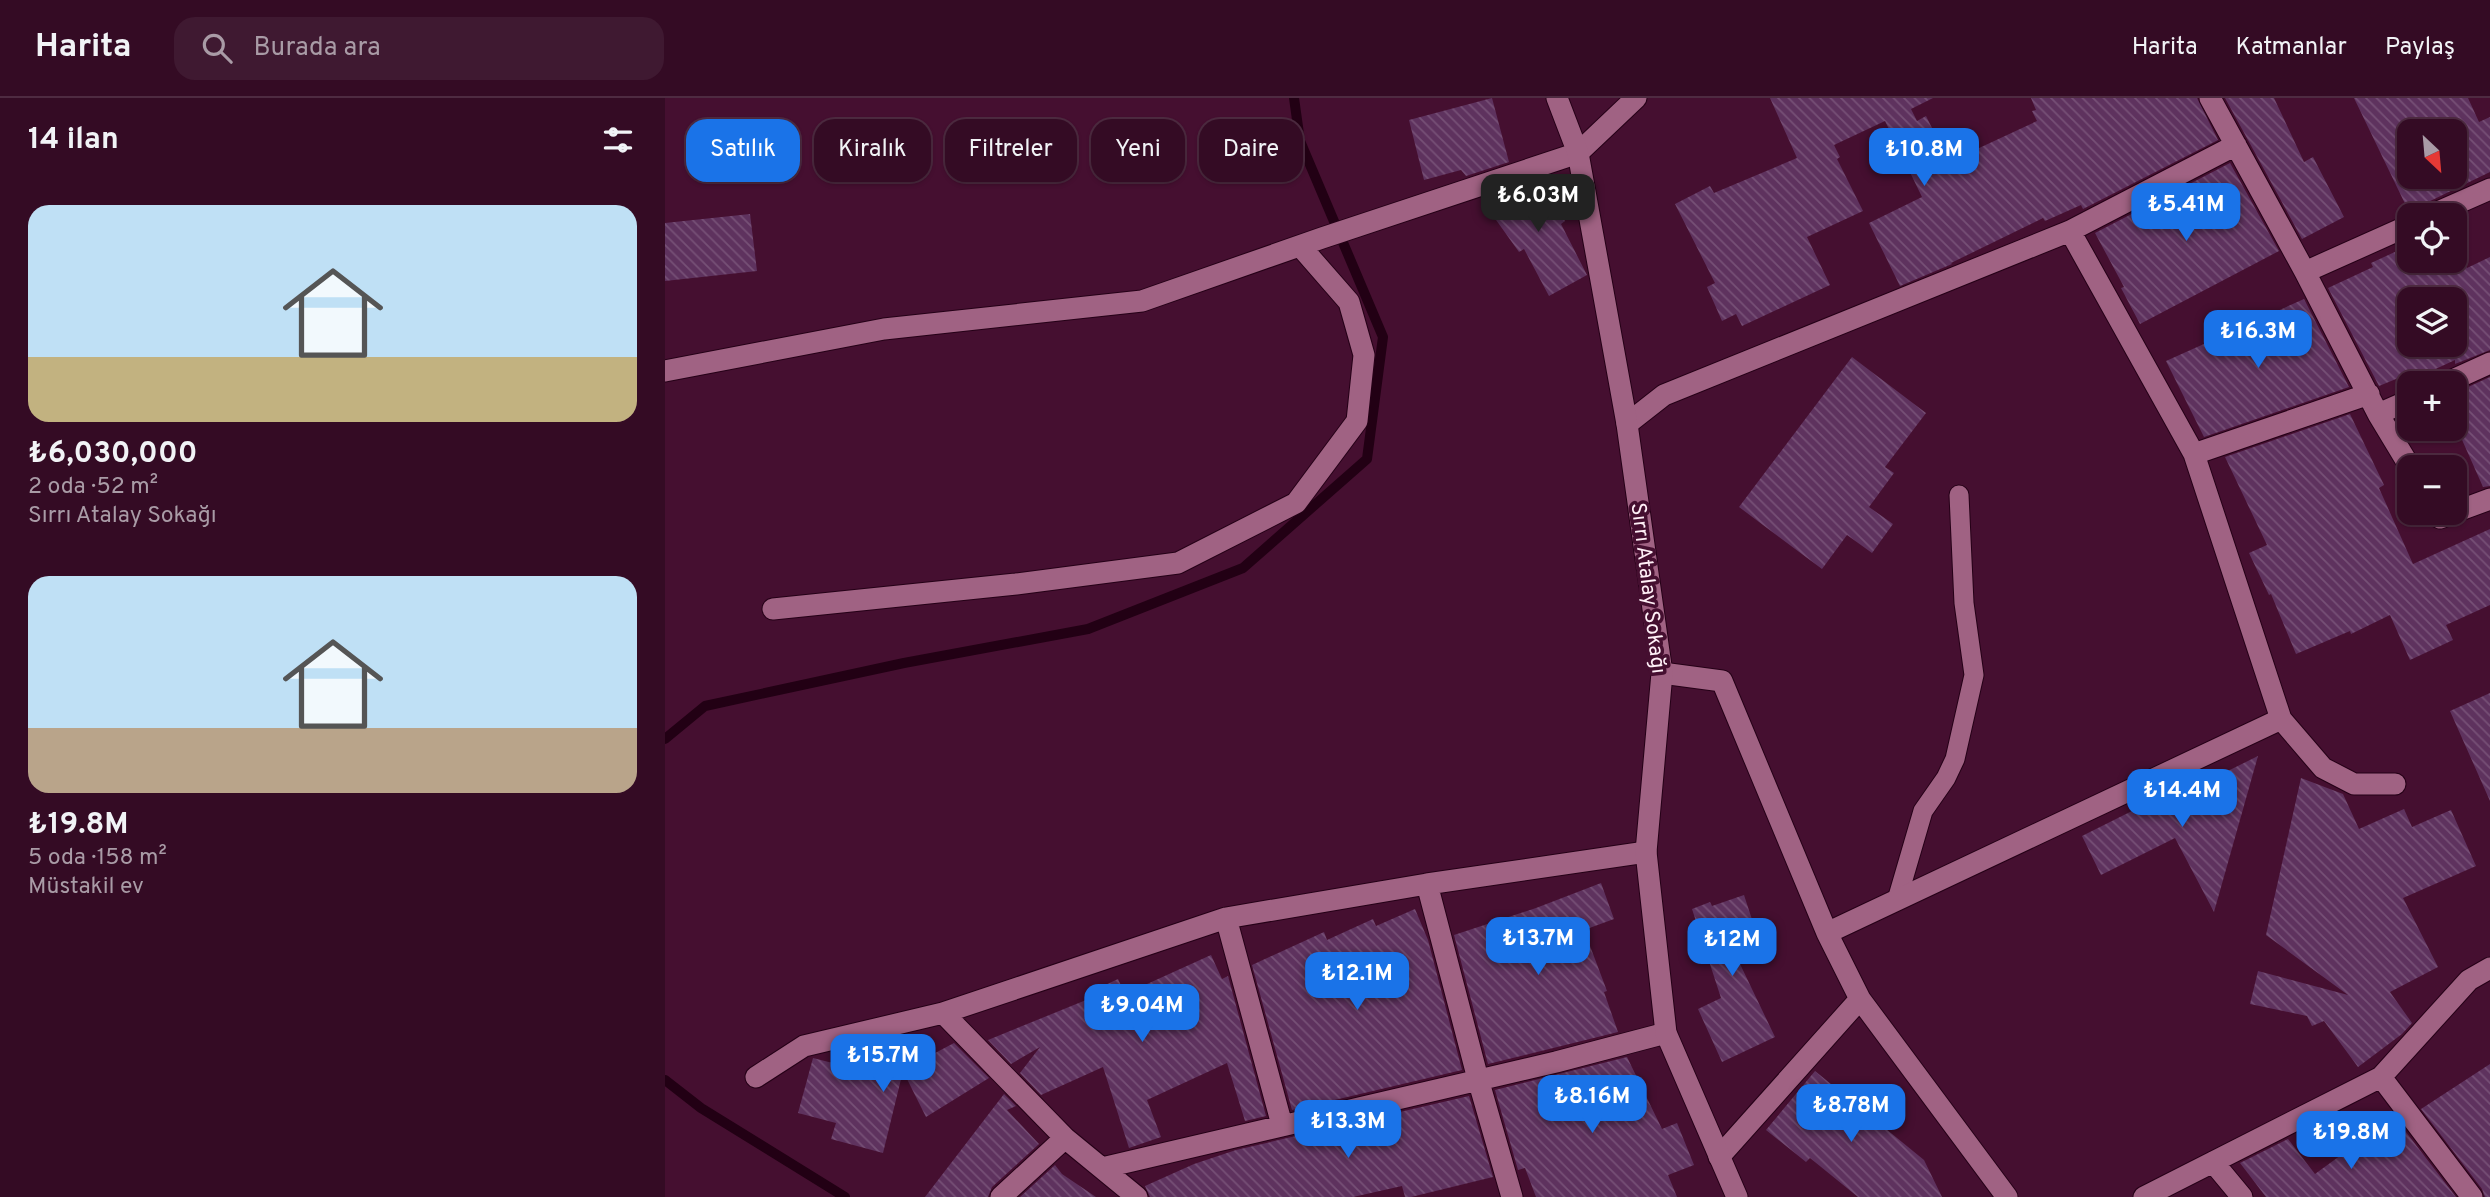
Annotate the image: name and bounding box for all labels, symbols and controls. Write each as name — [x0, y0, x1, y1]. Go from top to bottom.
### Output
search box — [174, 17, 664, 80]
text: Harita — [35, 27, 132, 69]
icon: search — [198, 29, 236, 67]
text: Burada ara — [254, 32, 381, 65]
text: Harita — [2132, 33, 2198, 63]
text: Katmanlar — [2236, 33, 2347, 63]
text: Paylaş — [2385, 33, 2455, 63]
chip: Satılık — [686, 119, 800, 182]
chip: Kiralık — [814, 119, 931, 182]
chip: Filtreler — [945, 119, 1077, 182]
chip: Yeni — [1091, 119, 1185, 182]
chip: Daire — [1199, 119, 1303, 182]
north arrow — [2397, 119, 2467, 189]
map controls — [2397, 119, 2467, 525]
icon: filters — [599, 121, 637, 159]
text: 14 ilan — [28, 122, 119, 159]
pin: ₺10.8M — [1867, 129, 1981, 188]
text: ₺10.8M — [1885, 136, 1963, 165]
pin: ₺6.03M — [1481, 174, 1595, 234]
text: ₺6.03M — [1497, 182, 1579, 211]
pin: ₺5.41M — [2129, 184, 2243, 243]
text: ₺5.41M — [2147, 191, 2225, 220]
button: locate — [2397, 203, 2467, 273]
icon: home — [270, 250, 396, 376]
button: layers — [2397, 287, 2467, 357]
pin: ₺16.3M — [2201, 310, 2315, 370]
text: ₺16.3M — [2220, 318, 2296, 347]
button: + — [2397, 371, 2467, 441]
text: ₺6,030,000 — [28, 436, 197, 473]
button: − — [2397, 455, 2467, 525]
text: 2 oda · 52 m² — [28, 473, 158, 502]
street label: Sırrı Atalay Sokağı — [1624, 501, 1671, 675]
text: Sırrı Atalay Sokağı — [28, 502, 217, 531]
icon: home — [270, 621, 396, 747]
pin: ₺14.4M — [2125, 770, 2239, 829]
text: ₺14.4M — [2143, 777, 2221, 806]
text: ₺19.8M — [28, 807, 128, 844]
text: 5 oda · 158 m² — [28, 844, 167, 873]
text: Müstakil ev — [28, 873, 144, 902]
pin: ₺13.7M — [1481, 918, 1595, 977]
pin: ₺12M — [1691, 918, 1773, 978]
text: ₺13.7M — [1502, 925, 1574, 954]
text: ₺12M — [1704, 926, 1761, 955]
pin: ₺12.1M — [1300, 953, 1414, 1012]
text: ₺12.1M — [1321, 960, 1393, 989]
pin: ₺9.04M — [1085, 984, 1199, 1044]
text: ₺9.04M — [1100, 992, 1184, 1021]
pin: ₺15.7M — [826, 1034, 940, 1094]
text: ₺15.7M — [847, 1042, 919, 1071]
pin: ₺8.16M — [1535, 1076, 1649, 1135]
text: ₺8.16M — [1554, 1083, 1630, 1112]
pin: ₺8.78M — [1794, 1084, 1908, 1144]
text: ₺8.78M — [1812, 1092, 1890, 1121]
pin: ₺13.3M — [1291, 1100, 1405, 1160]
text: ₺13.3M — [1310, 1108, 1386, 1137]
pin: ₺19.8M — [2294, 1112, 2408, 1171]
text: ₺19.8M — [2312, 1119, 2390, 1148]

